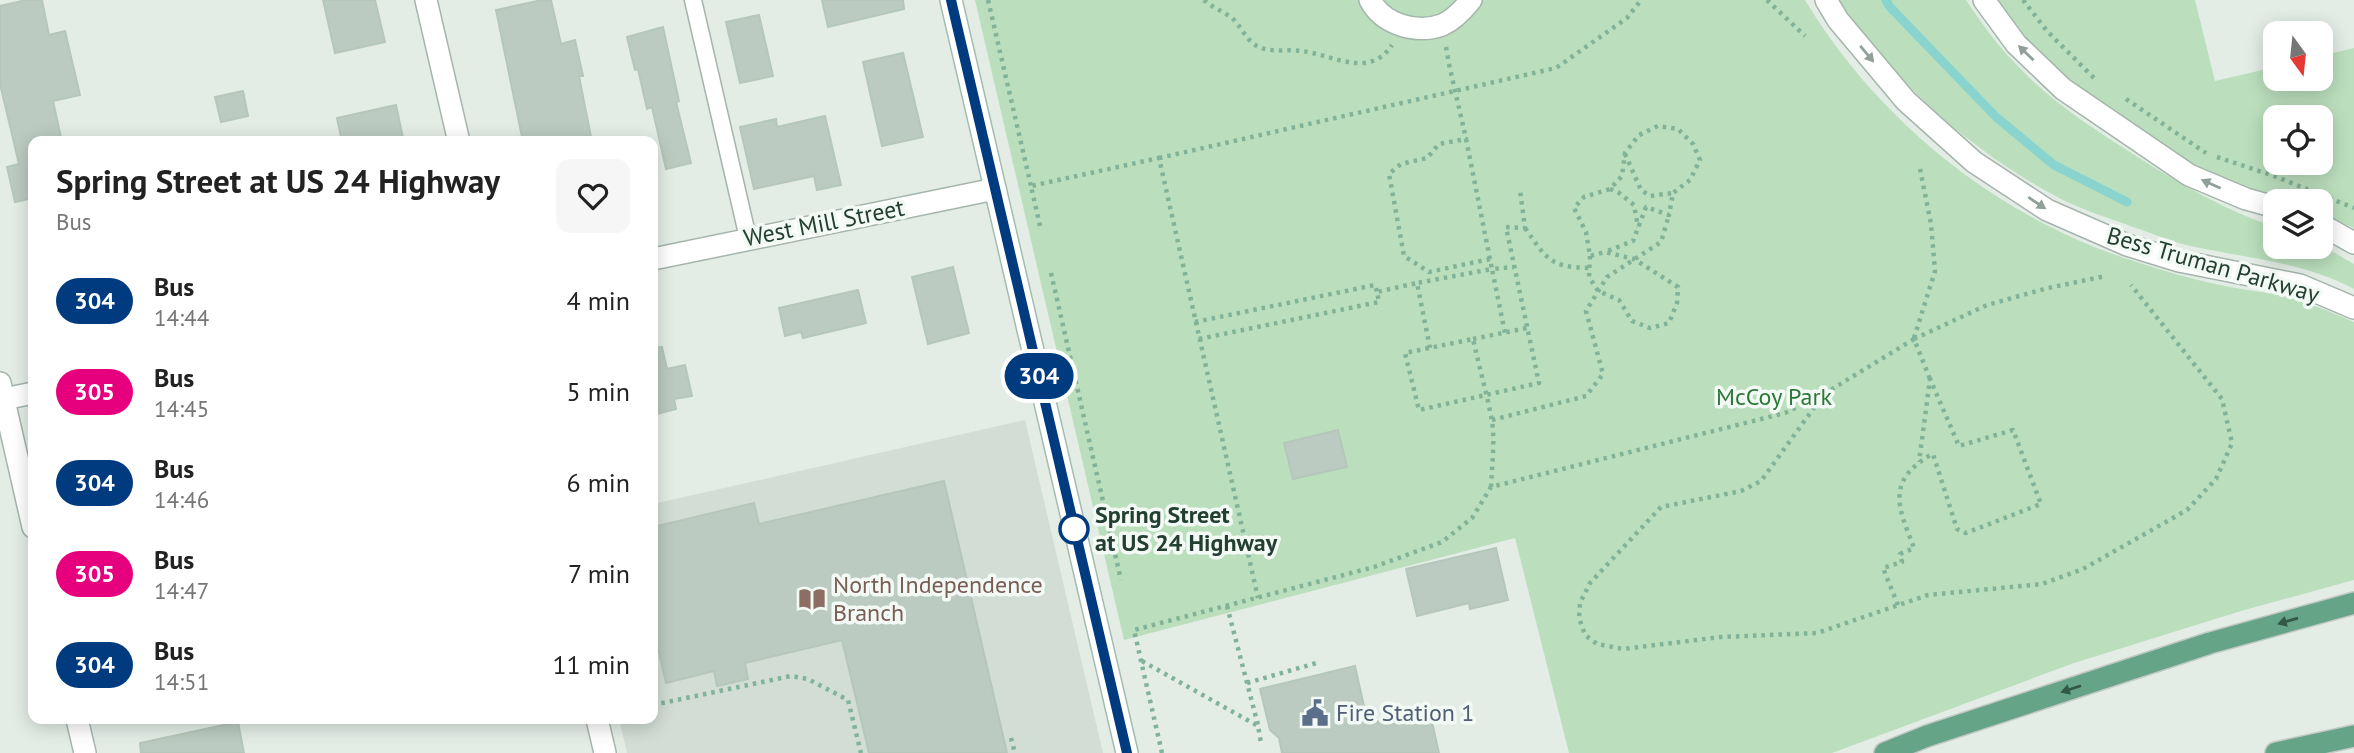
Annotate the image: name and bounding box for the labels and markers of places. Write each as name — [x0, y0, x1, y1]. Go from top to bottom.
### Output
place label: Spring Street at US 24 Highway — [1095, 499, 1278, 558]
marker: Spring Street at US 24 Highway — [1059, 514, 1089, 544]
place label: North Independence Branch — [833, 569, 1043, 628]
library icon: North Independence Branch — [797, 584, 827, 614]
place label: Fire Station 1 — [1336, 697, 1474, 728]
public building icon: Fire Station 1 — [1300, 698, 1330, 728]

